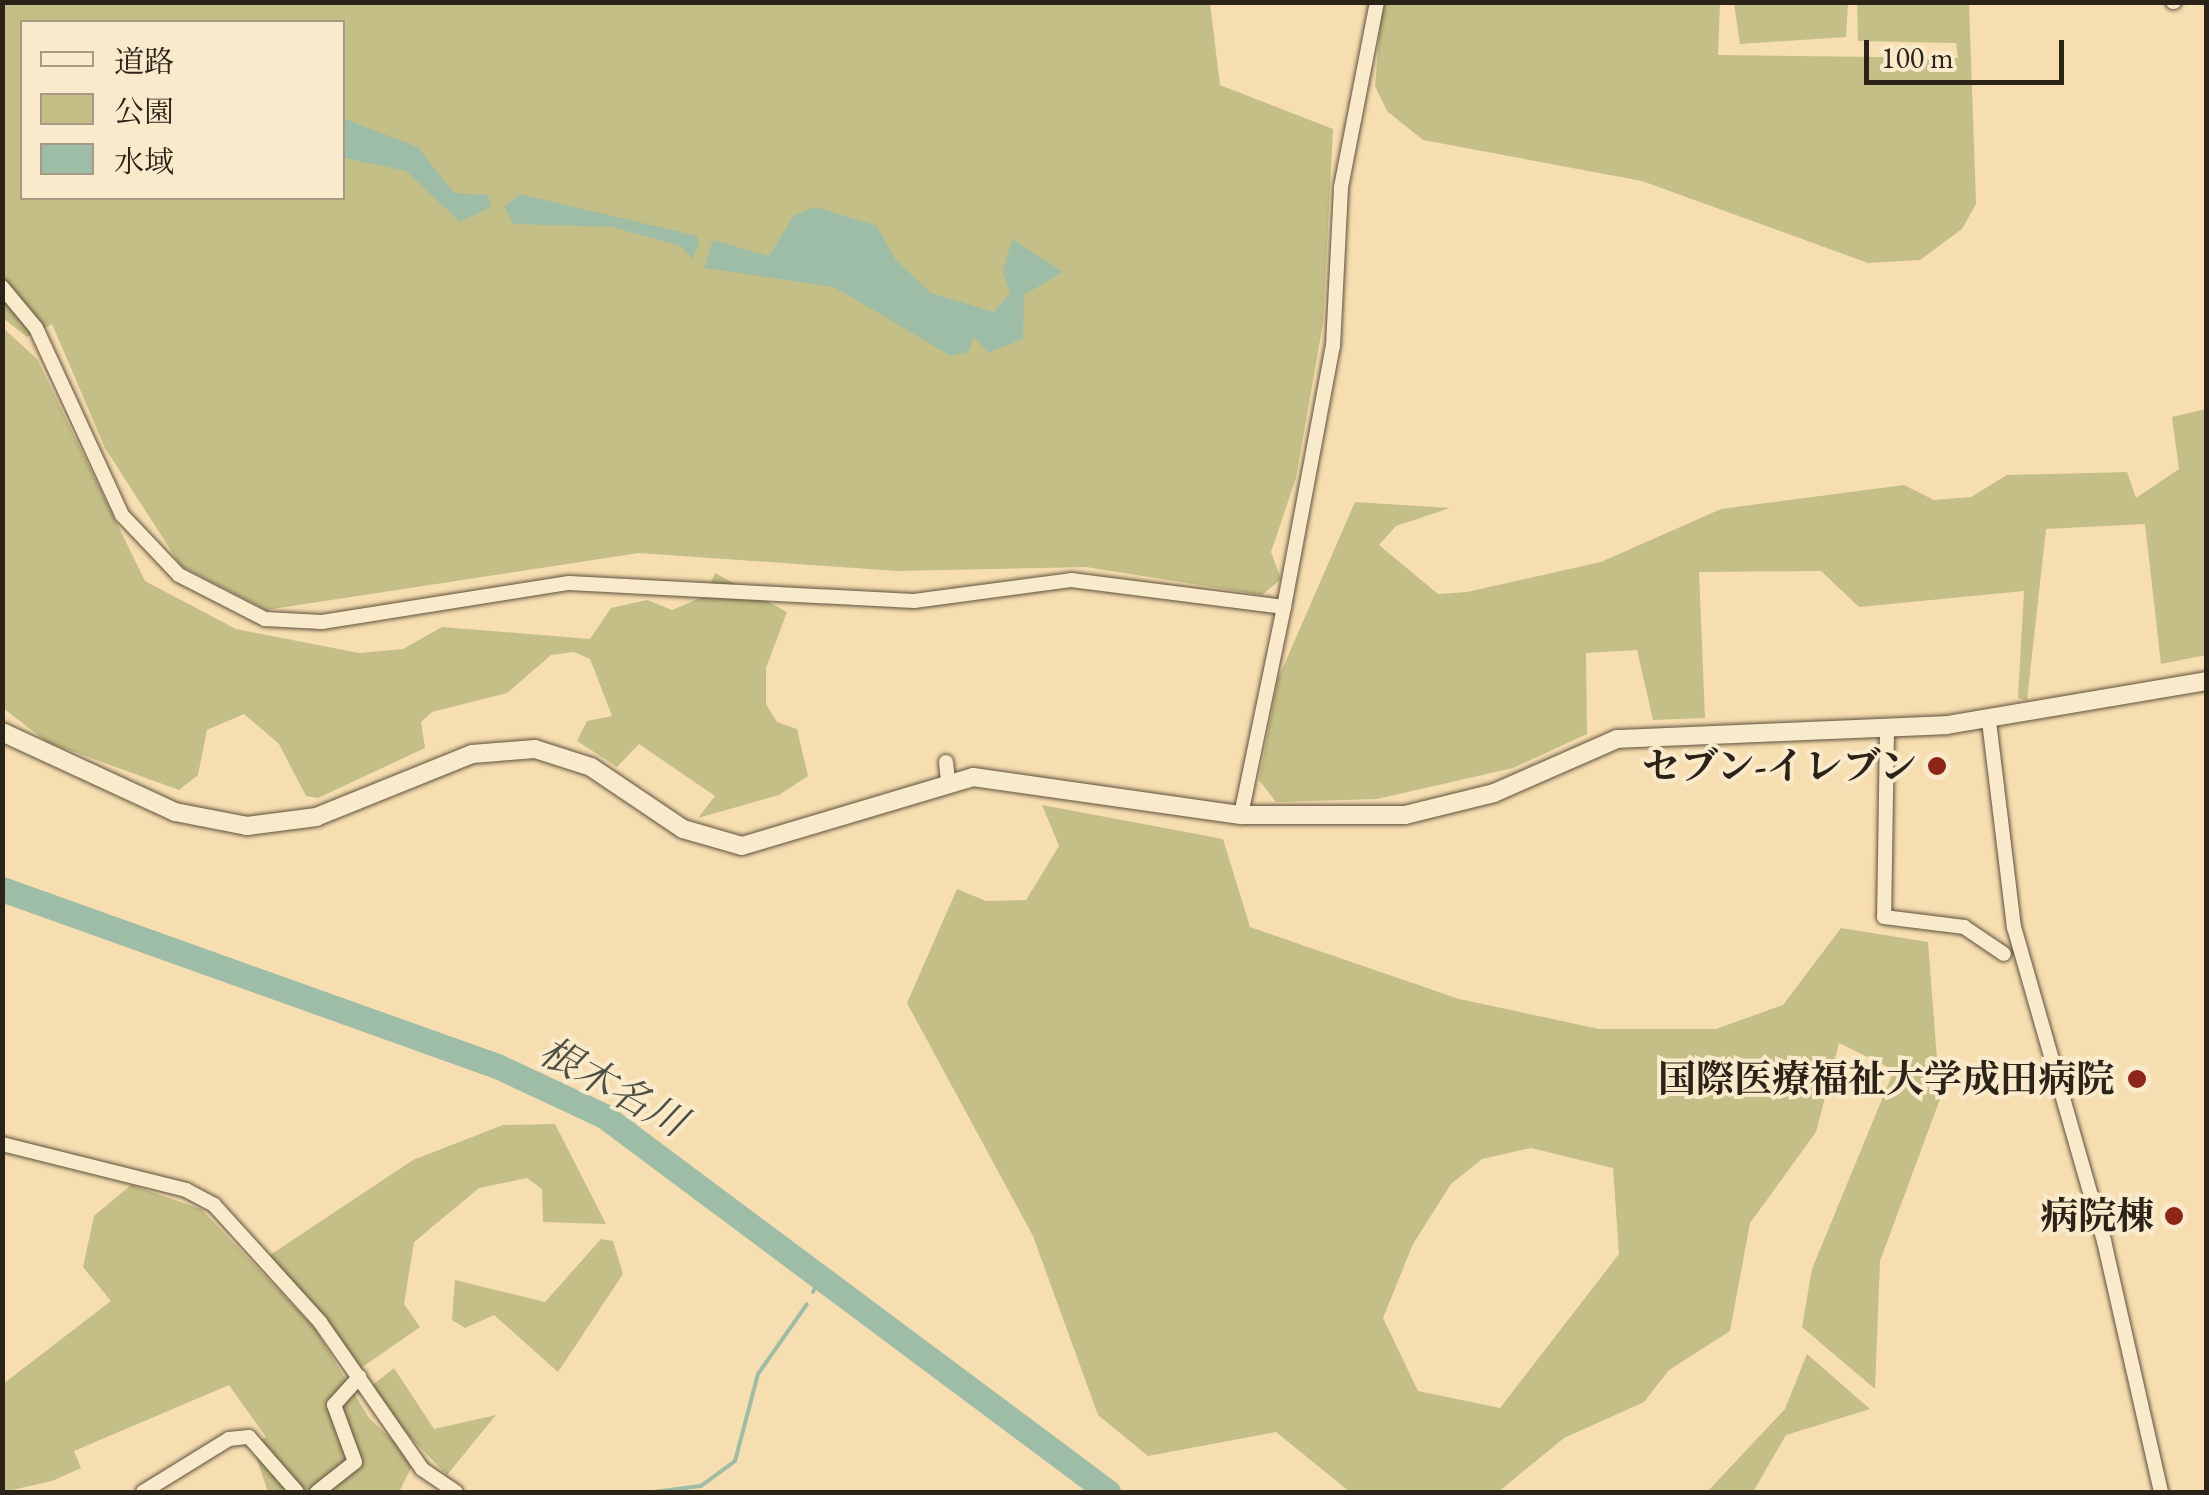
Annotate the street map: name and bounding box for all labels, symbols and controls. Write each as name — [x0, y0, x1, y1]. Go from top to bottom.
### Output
legend — [20, 20, 345, 200]
scale bar — [1869, 20, 2069, 82]
text: 100 m — [1881, 38, 1954, 77]
text: 道路 — [114, 42, 174, 81]
text: 公園 — [114, 92, 174, 131]
text: 水域 — [114, 142, 174, 181]
place label: セブン-イレブン — [1639, 743, 1917, 789]
marker: セブン-イレブン — [1926, 755, 1948, 777]
water label: 根木名川 — [531, 1026, 695, 1146]
place label: 国際医療福祉大学成田病院 — [1658, 1056, 2114, 1102]
marker: 国際医療福祉大学成田病院 — [2124, 1066, 2150, 1092]
place label: 病院棟 — [2040, 1193, 2154, 1239]
marker: 病院棟 — [2163, 1205, 2185, 1227]

